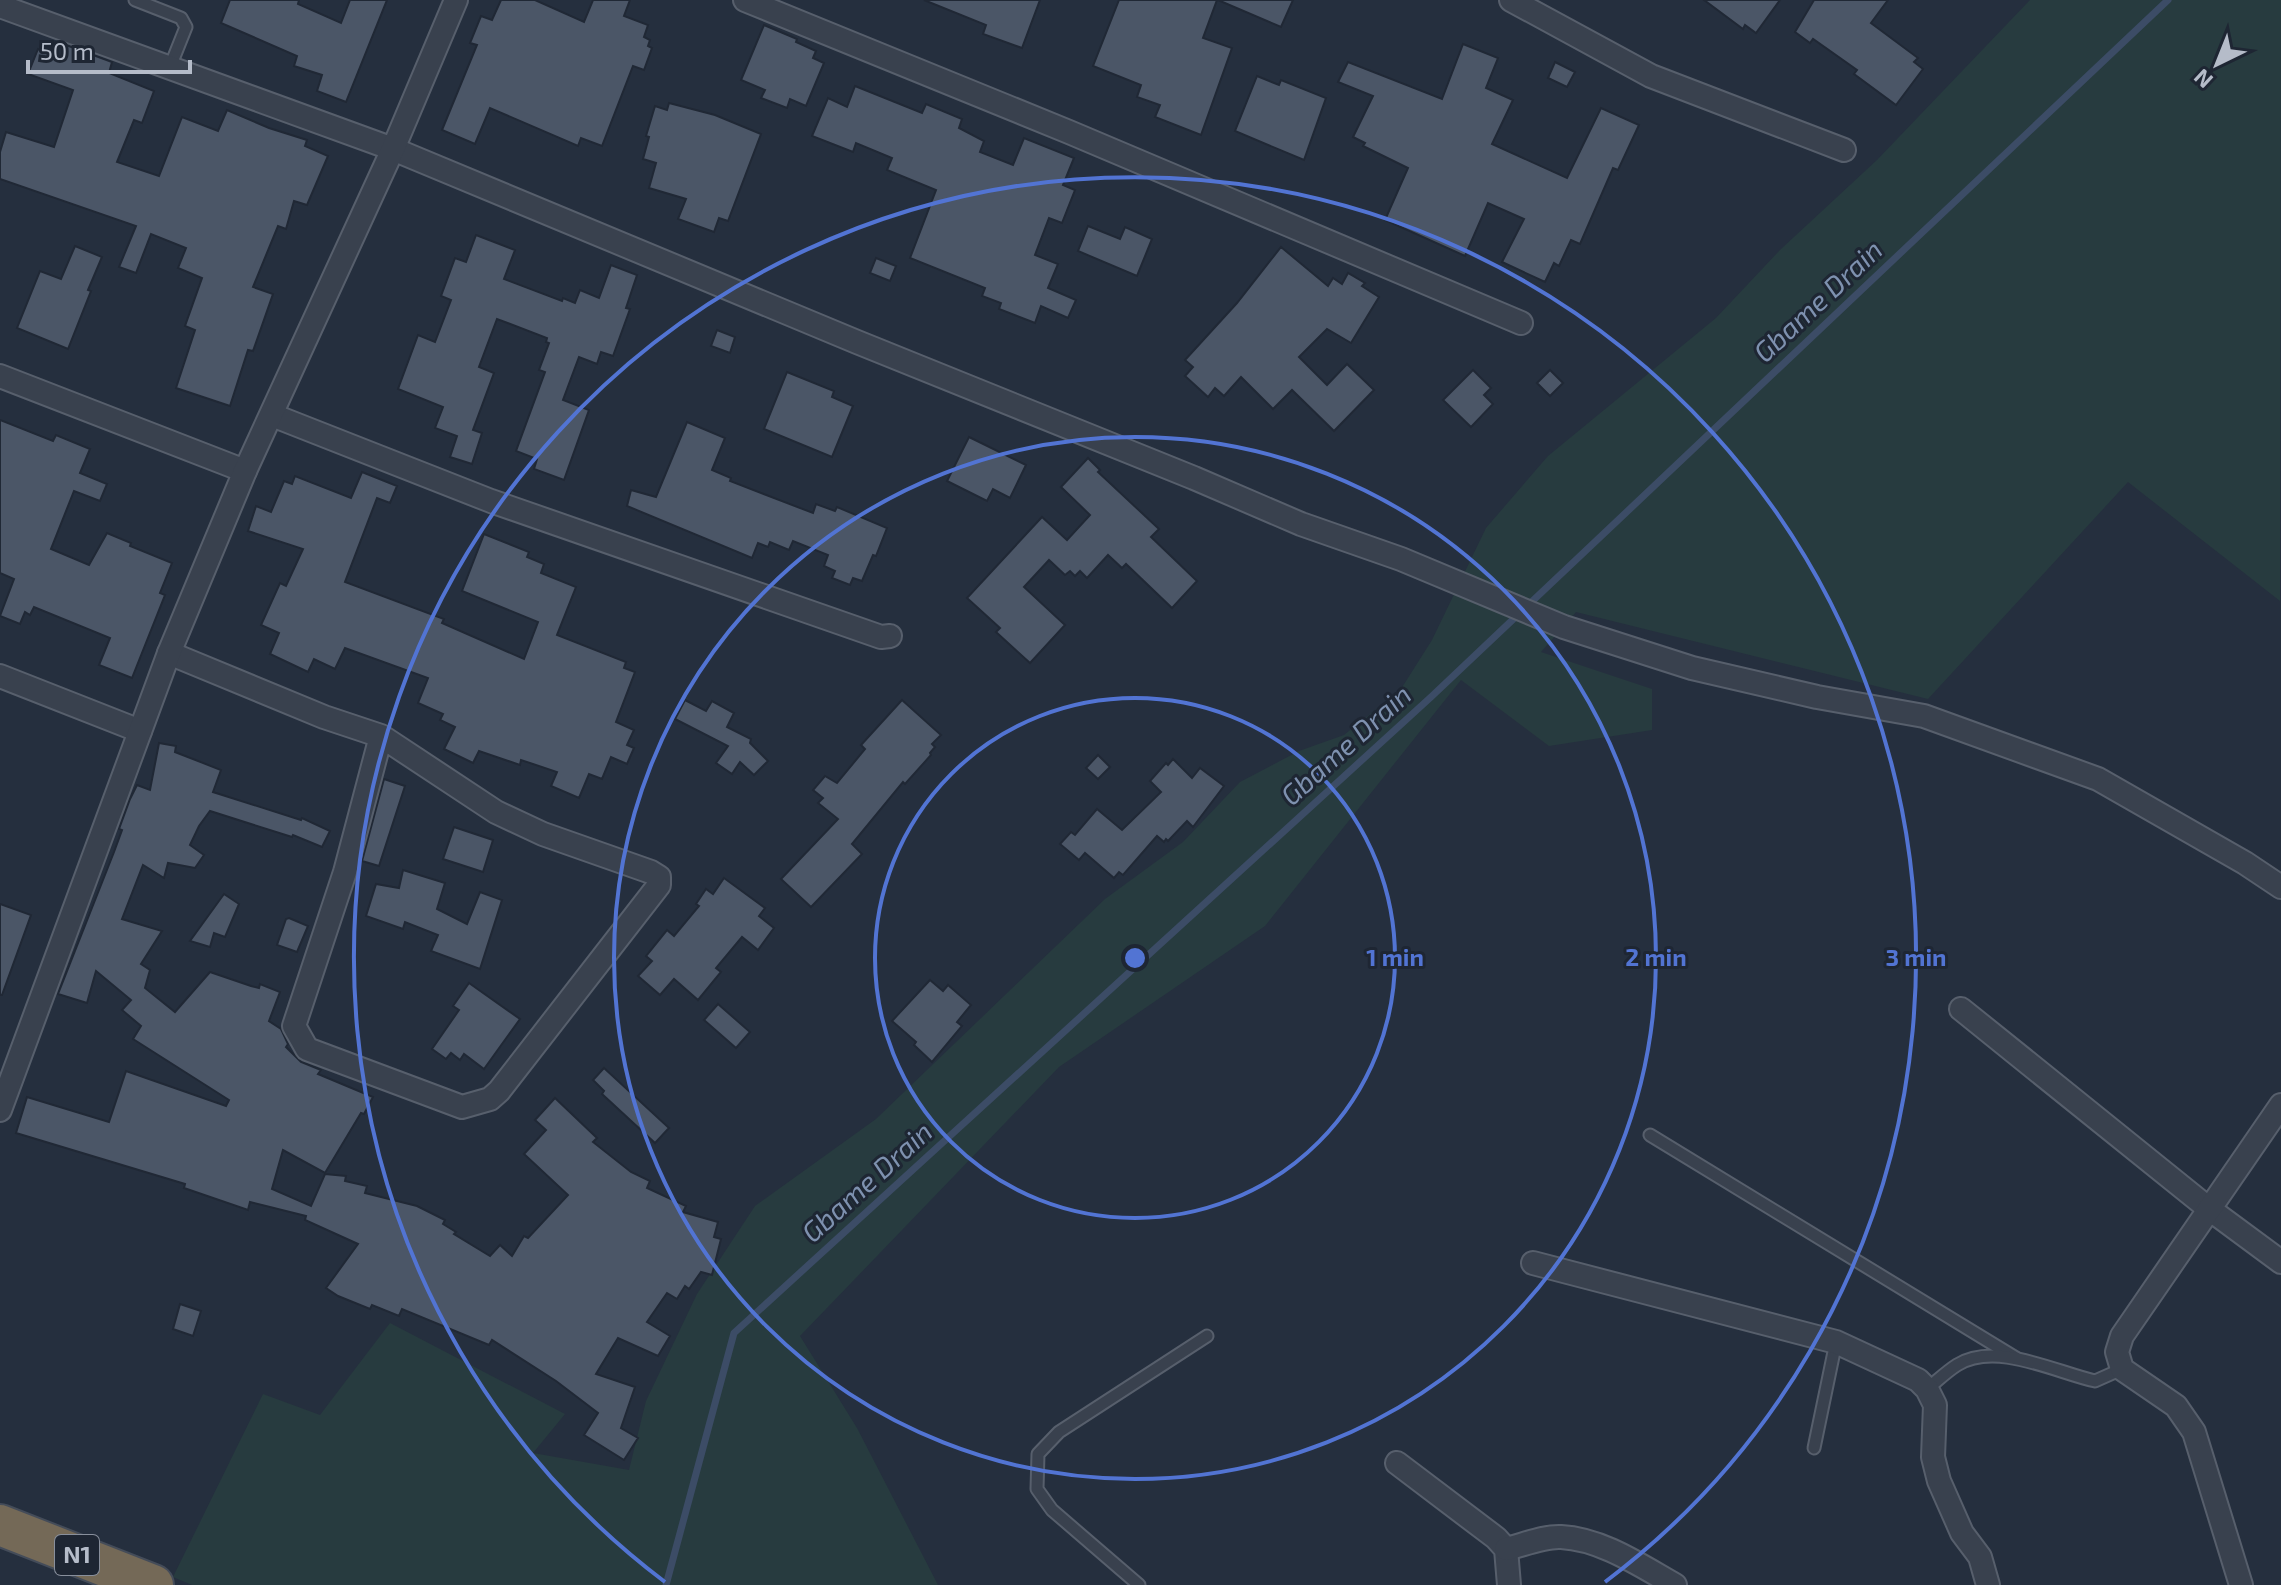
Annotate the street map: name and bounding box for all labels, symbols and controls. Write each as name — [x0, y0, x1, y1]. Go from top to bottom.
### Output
scale bar — [28, 24, 190, 74]
north arrow — [2177, 24, 2257, 104]
text: 50 m — [40, 36, 94, 65]
text: N — [2188, 64, 2217, 94]
water label: Gbame Drain — [1746, 232, 1889, 369]
water label: Gbame Drain — [1273, 677, 1418, 812]
text: 1 min — [1366, 942, 1424, 971]
text: 2 min — [1625, 942, 1687, 971]
text: 3 min — [1886, 942, 1946, 971]
centre of rings — [1121, 944, 1149, 972]
water label: Gbame Drain — [794, 1114, 939, 1249]
road number: N1 — [55, 1535, 99, 1575]

